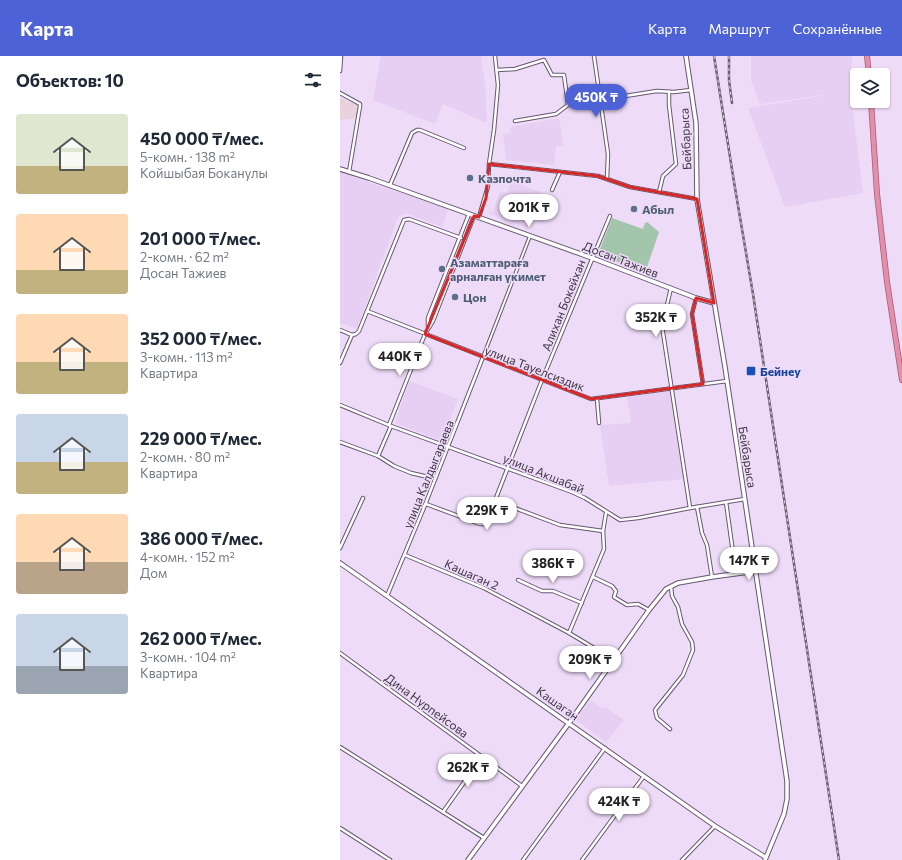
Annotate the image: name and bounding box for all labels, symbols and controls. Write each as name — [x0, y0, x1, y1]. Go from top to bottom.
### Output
text: Карта — [20, 17, 73, 40]
text: Карта — [648, 20, 686, 37]
text: Маршрут — [708, 20, 771, 37]
text: Сохранённые — [793, 20, 882, 37]
map controls — [850, 68, 890, 108]
button: layers — [850, 68, 890, 108]
icon: filters — [302, 69, 324, 91]
text: Объектов: 10 — [16, 70, 124, 91]
pin: 450K ₸ — [563, 84, 629, 118]
text: 450K ₸ — [574, 89, 618, 105]
street label: Бейбарыса — [676, 108, 694, 170]
text: 450 000 ₸/мес. — [140, 128, 264, 149]
icon: home — [48, 130, 96, 178]
text: 5-комн. · 138 m² — [140, 149, 235, 165]
text: Койшыбая Боканулы — [140, 165, 268, 181]
place label: Казпочта — [478, 171, 531, 185]
marker: Казпочта — [465, 173, 475, 183]
pin: 201K ₸ — [496, 194, 562, 228]
text: 201K ₸ — [508, 199, 550, 215]
place label: Абыл — [642, 202, 674, 216]
marker: Абыл — [629, 204, 639, 214]
text: 201 000 ₸/мес. — [140, 228, 261, 249]
icon: home — [48, 230, 96, 278]
street label: Досан Тажиев — [581, 238, 661, 280]
text: 2-комн. · 62 m² — [140, 249, 229, 265]
place label: Азаматтараға арналған үкимет — [450, 255, 546, 283]
street label: Алихан Бокейхан — [538, 257, 588, 353]
marker: Азаматтараға арналған үкимет — [437, 264, 447, 274]
text: Досан Тажиев — [140, 265, 227, 281]
place label: Цон — [463, 290, 487, 304]
marker: Цон — [450, 292, 460, 302]
pin: 352K ₸ — [623, 304, 689, 338]
text: 352K ₸ — [635, 309, 677, 325]
text: 352 000 ₸/мес. — [140, 328, 262, 349]
icon: home — [48, 330, 96, 378]
street label: улица Тауелсиздик — [483, 342, 588, 394]
pin: 440K ₸ — [367, 343, 433, 377]
text: 440K ₸ — [378, 348, 422, 364]
text: 3-комн. · 113 m² — [140, 349, 233, 365]
place label: Бейнеу — [760, 364, 801, 378]
text: Квартира — [140, 365, 198, 381]
marker: Бейнеу — [745, 365, 757, 377]
street label: улица Калдыгараева — [400, 418, 456, 530]
street label: Бейбарыса — [736, 425, 760, 489]
text: 229 000 ₸/мес. — [140, 428, 262, 449]
icon: home — [48, 430, 96, 478]
text: 2-комн. · 80 m² — [140, 449, 230, 465]
street label: улица Акшабай — [501, 450, 587, 496]
text: Квартира — [140, 465, 198, 481]
pin: 229K ₸ — [454, 497, 520, 531]
text: 229K ₸ — [466, 502, 508, 518]
text: 386 000 ₸/мес. — [140, 528, 263, 549]
icon: home — [48, 530, 96, 578]
pin: 147K ₸ — [716, 547, 782, 581]
text: 4-комн. · 152 m² — [140, 549, 235, 565]
pin: 386K ₸ — [520, 550, 586, 584]
text: 147K ₸ — [729, 552, 769, 568]
text: 386K ₸ — [531, 555, 575, 571]
street label: Кашаган 2 — [443, 556, 502, 592]
text: Дом — [140, 565, 167, 581]
text: 262 000 ₸/мес. — [140, 628, 262, 649]
icon: home — [48, 630, 96, 678]
pin: 209K ₸ — [557, 646, 623, 680]
text: 3-комн. · 104 m² — [140, 649, 236, 665]
text: 209K ₸ — [568, 651, 612, 667]
text: Квартира — [140, 665, 198, 681]
street label: Дина Нурпейсова — [383, 670, 471, 740]
street label: Кашаган — [534, 683, 582, 723]
pin: 262K ₸ — [435, 754, 501, 788]
text: 262K ₸ — [447, 759, 489, 775]
pin: 424K ₸ — [586, 788, 652, 822]
text: 424K ₸ — [598, 793, 640, 809]

